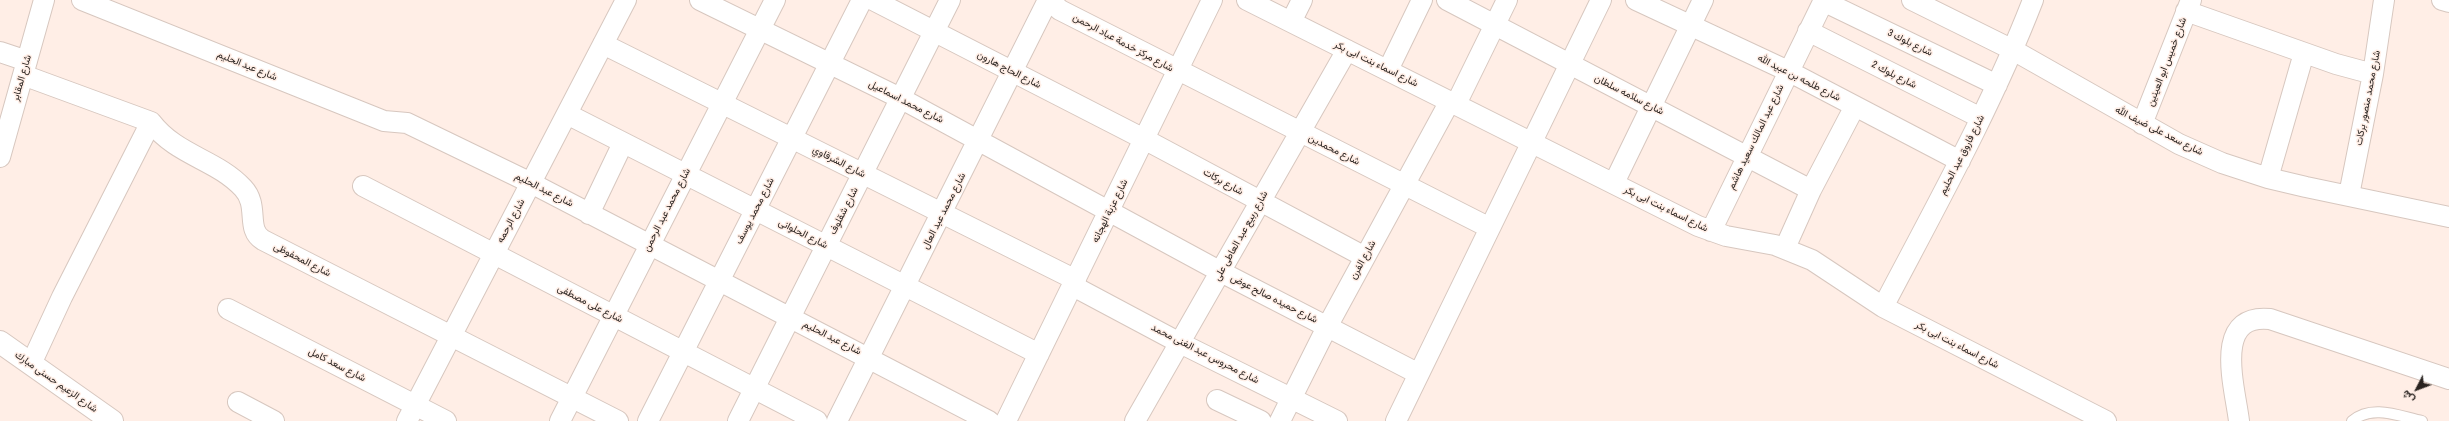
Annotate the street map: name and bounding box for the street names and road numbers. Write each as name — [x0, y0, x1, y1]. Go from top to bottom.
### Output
street label: شارع مركز خدمة عباد الرحمن — [1071, 11, 1175, 75]
street label: شارع خميس ابو العينين — [2145, 16, 2189, 108]
street label: شارع بلوك 3 — [1886, 27, 1934, 59]
street label: شارع اسماء بنت ابى بكر — [1332, 38, 1420, 90]
street label: شارع عبد الحليم — [215, 48, 279, 84]
street label: شارع الحاج هارون — [975, 49, 1043, 91]
street label: شارع محمد منصور بركات — [2353, 49, 2383, 147]
street label: شارع طلحه بن عبيد الله — [1756, 52, 1842, 104]
street label: شارع المقابر — [10, 53, 34, 103]
street label: شارع بلوك 2 — [1870, 59, 1918, 91]
street label: شارع سلامه سلطان — [1592, 72, 1666, 118]
street label: شارع محمد اسماعيل — [867, 78, 945, 126]
street label: شارع عبد المالك سعيد هاشم — [1725, 83, 1787, 191]
street label: شارع سعد على ضيف الله — [2113, 104, 2205, 158]
street label: شارع فاروق عبد الحليم — [1937, 113, 1987, 197]
street label: شارع محمدين — [1306, 132, 1362, 168]
street label: شارع الشرقاوي — [810, 144, 868, 180]
street label: شارع محمد عبد الرحمن — [641, 166, 693, 254]
street label: شارع بركات — [1201, 166, 1245, 198]
street label: شارع عبد الحليم — [513, 170, 575, 210]
street label: شارع محمد عبد العال — [920, 171, 968, 251]
street label: شارع محمد يوسف — [733, 176, 777, 246]
street label: شارع عزبة الهجانه — [1089, 177, 1131, 245]
street label: شارع اسماء بنت ابى بكر — [1622, 183, 1710, 235]
street label: شارع شقلوف — [827, 185, 861, 237]
street label: شارع ربيع عبد العاطى على — [1211, 189, 1271, 283]
street label: شارع الرحمه — [494, 197, 528, 245]
street label: شارع الحلوانى — [776, 216, 830, 252]
street label: شارع الفرن — [1347, 238, 1379, 282]
street label: شارع المحفوظى — [271, 240, 333, 280]
street label: شارع حميده صالح عوض — [1229, 272, 1319, 326]
street label: شارع على مصطفى — [555, 282, 625, 326]
street label: شارع عبد الحليم — [801, 318, 863, 358]
street label: شارع اسماء بنت ابى بكر — [1913, 319, 2001, 371]
street label: شارع محروس عبد الغنى محمد — [1149, 322, 1261, 386]
street label: شارع سعد كامل — [306, 345, 368, 385]
street label: شارع الزعيم حسنى مبارك — [12, 349, 100, 415]

